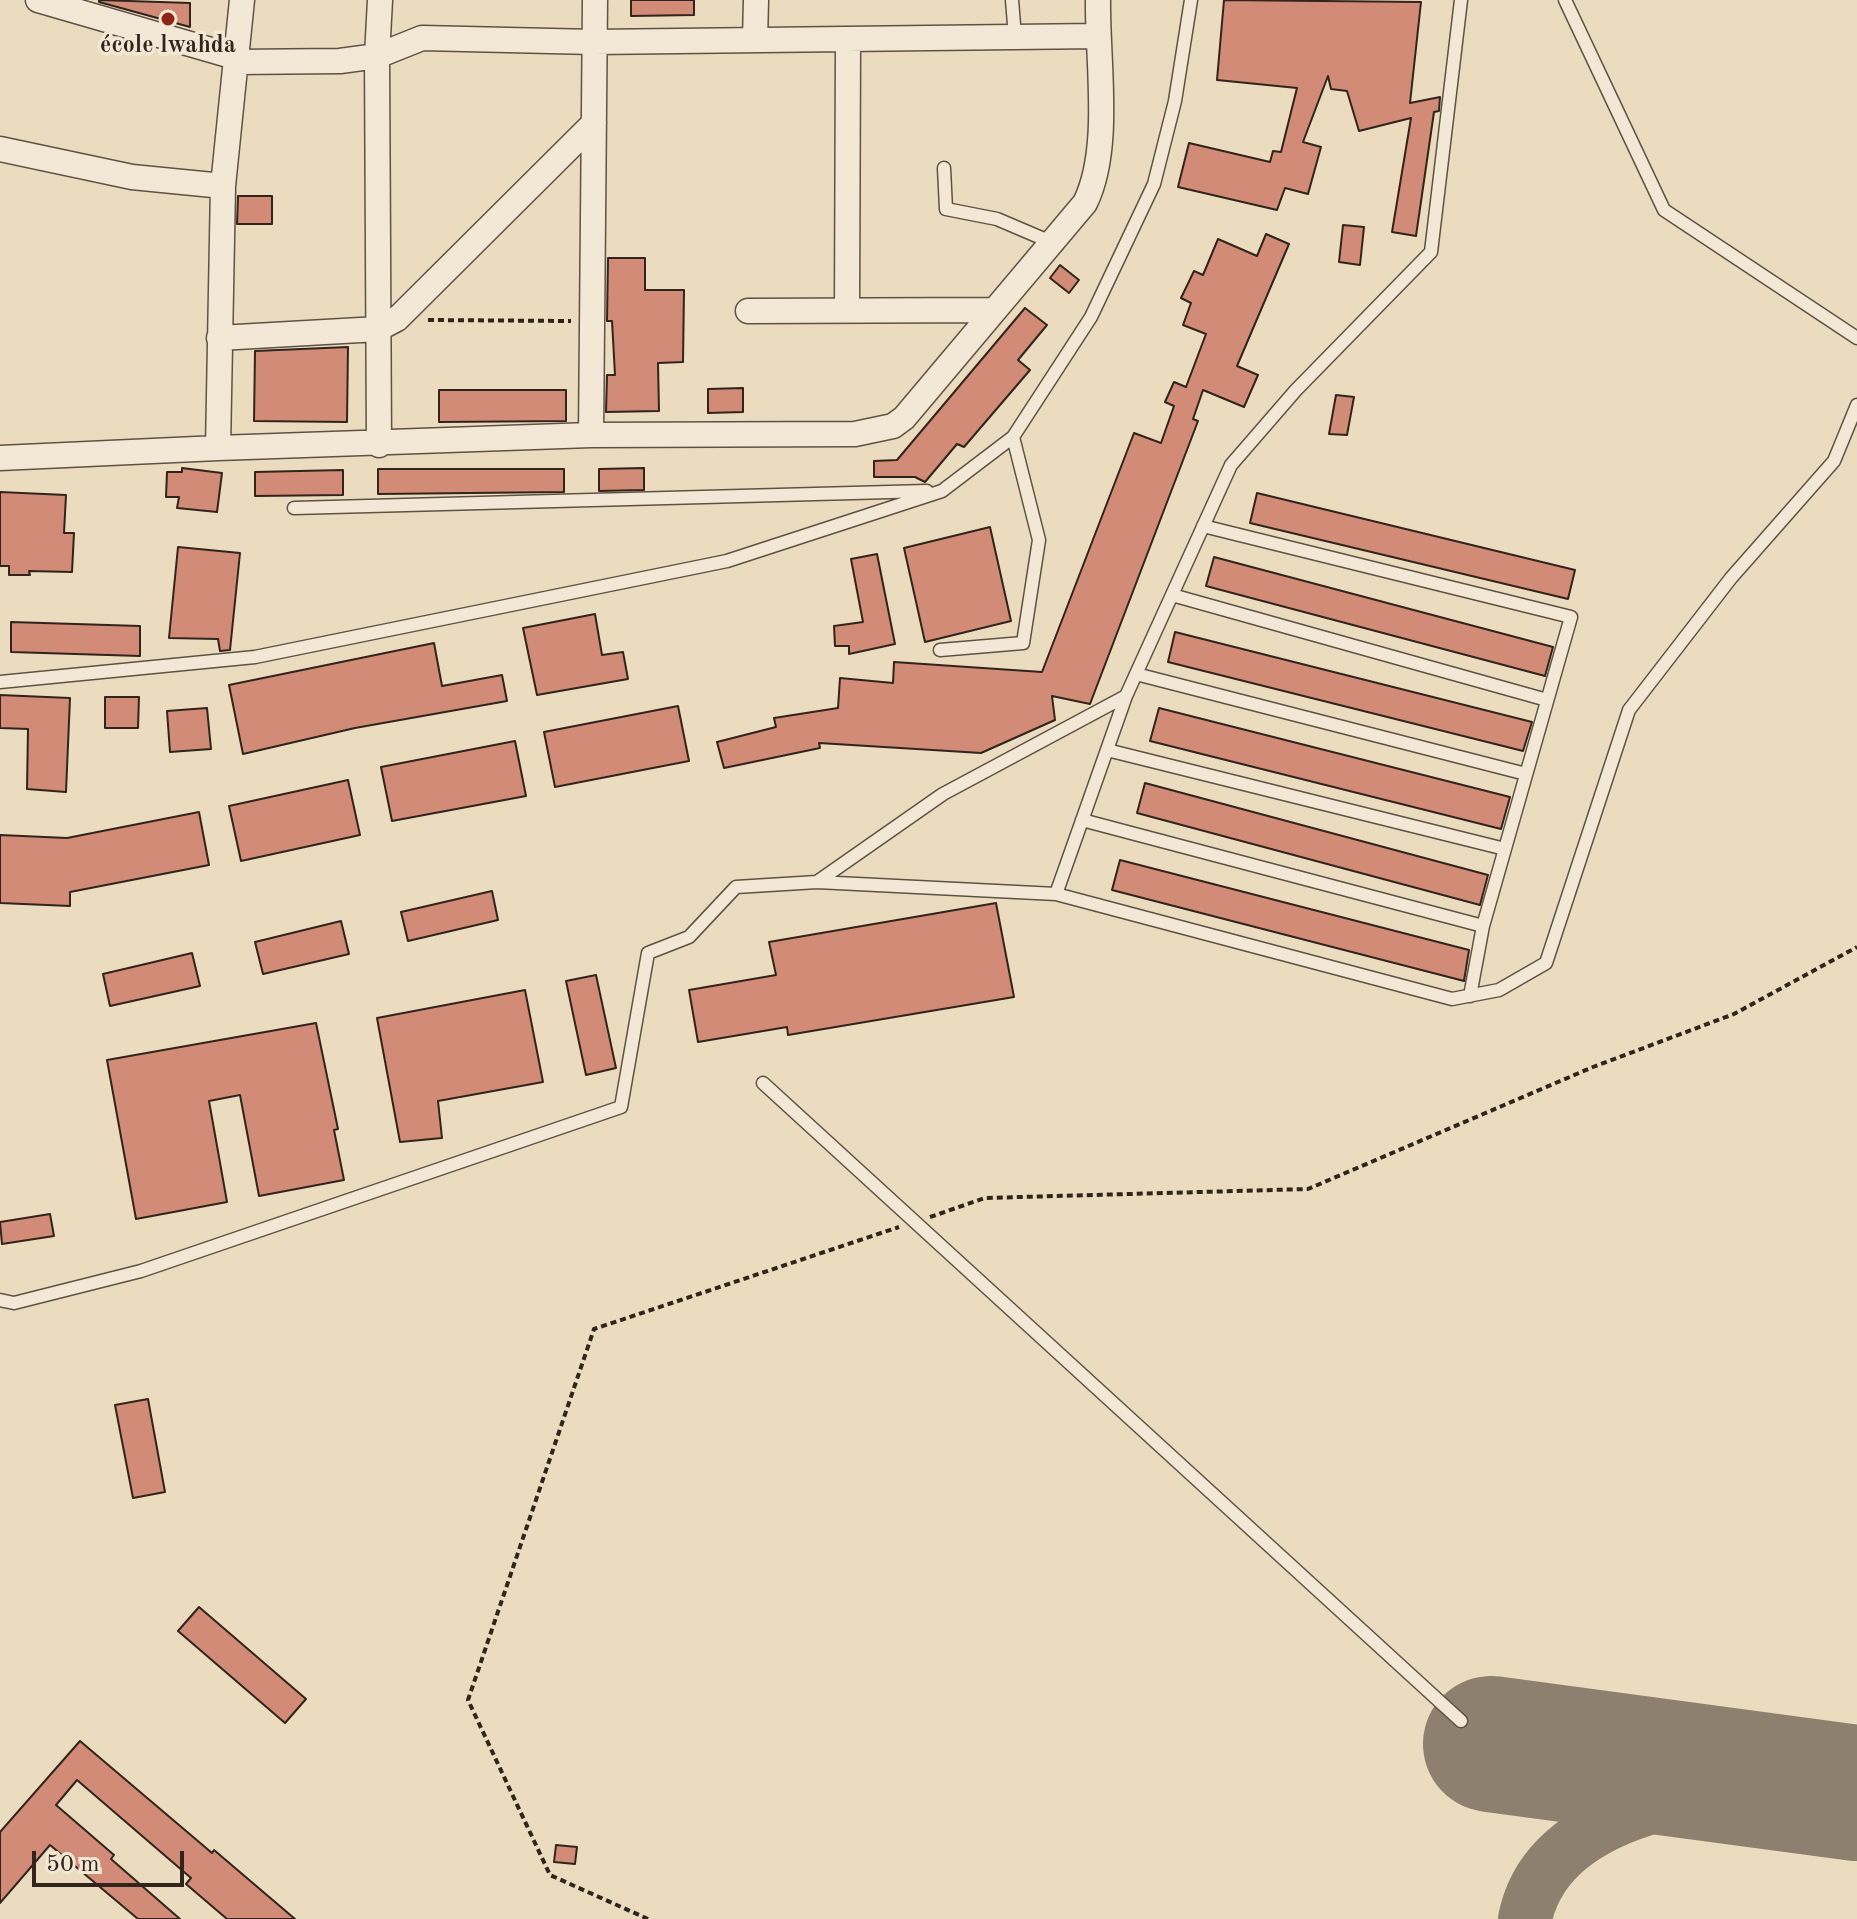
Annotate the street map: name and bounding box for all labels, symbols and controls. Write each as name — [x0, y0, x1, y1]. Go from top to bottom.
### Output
marker: école lwahda — [159, 10, 177, 28]
place label: école lwahda — [100, 32, 236, 60]
scale bar — [36, 1835, 188, 1885]
text: 50 m — [46, 1853, 100, 1877]

